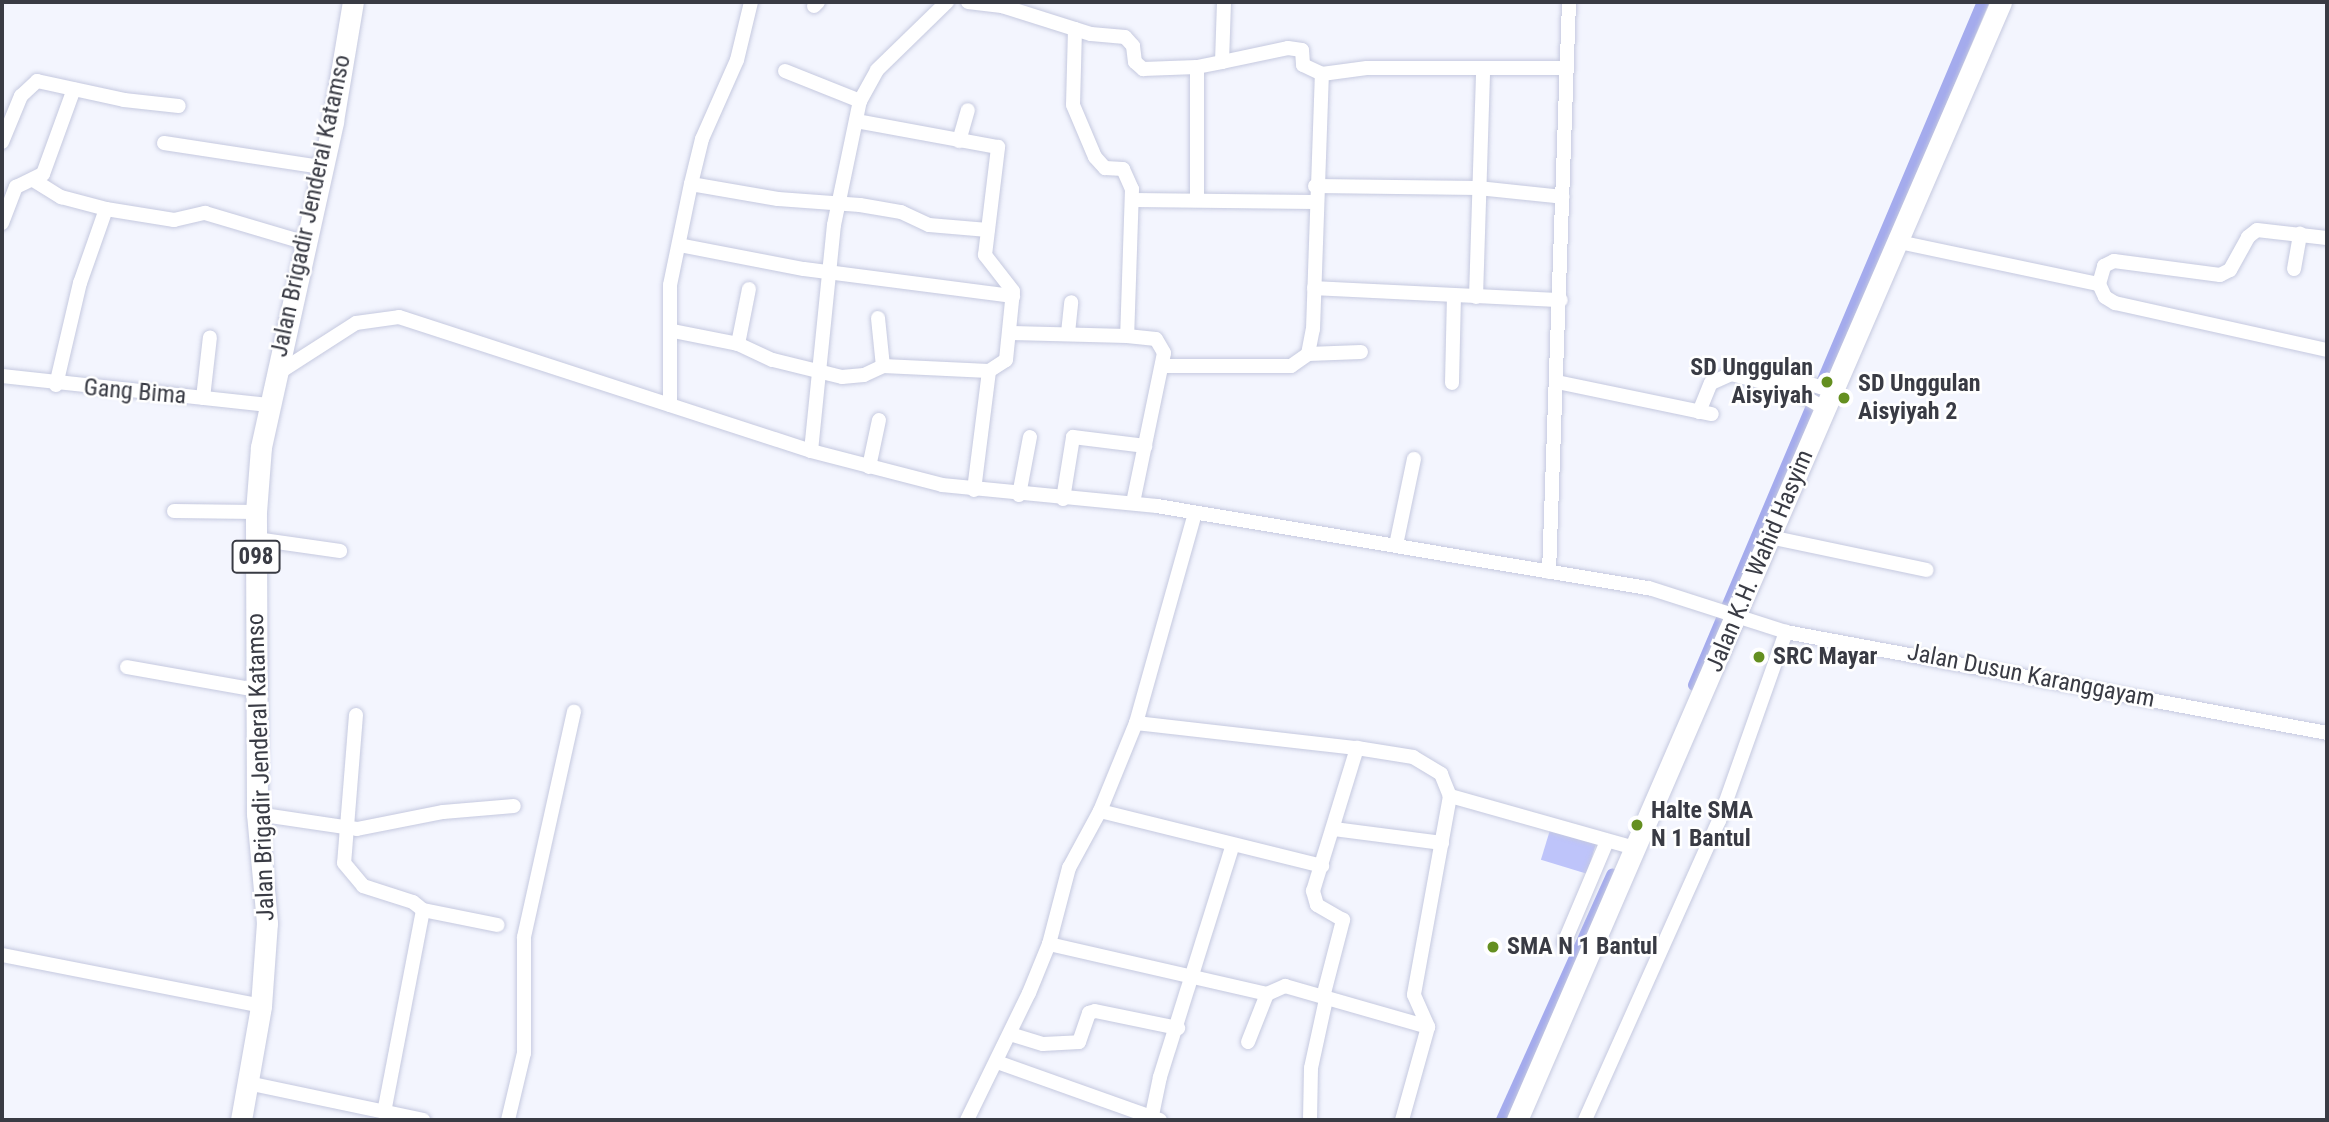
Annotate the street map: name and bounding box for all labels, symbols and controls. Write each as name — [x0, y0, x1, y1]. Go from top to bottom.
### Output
street label: Jalan Brigadir Jenderal Katamso — [265, 52, 357, 360]
place label: SD Unggulan Aisyiyah — [1690, 354, 1813, 410]
place label: SD Unggulan Aisyiyah 2 — [1858, 370, 1981, 426]
street label: Gang Bima — [83, 373, 187, 411]
marker: SD Unggulan Aisyiyah — [1819, 374, 1835, 390]
marker: SD Unggulan Aisyiyah 2 — [1836, 390, 1852, 406]
street label: Jalan K.H. Wahid Hasyim — [1700, 446, 1820, 676]
road number: 098 — [232, 538, 280, 576]
street label: Jalan Brigadir Jenderal Katamso — [241, 613, 281, 921]
street label: Jalan Dusun Karanggayam — [1905, 638, 2157, 714]
place label: SRC Mayar — [1773, 643, 1878, 671]
marker: SRC Mayar — [1751, 649, 1767, 665]
place label: Halte SMA N 1 Bantul — [1651, 797, 1753, 853]
marker: Halte SMA N 1 Bantul — [1629, 817, 1645, 833]
place label: SMA N 1 Bantul — [1507, 933, 1658, 961]
marker: SMA N 1 Bantul — [1485, 939, 1501, 955]

